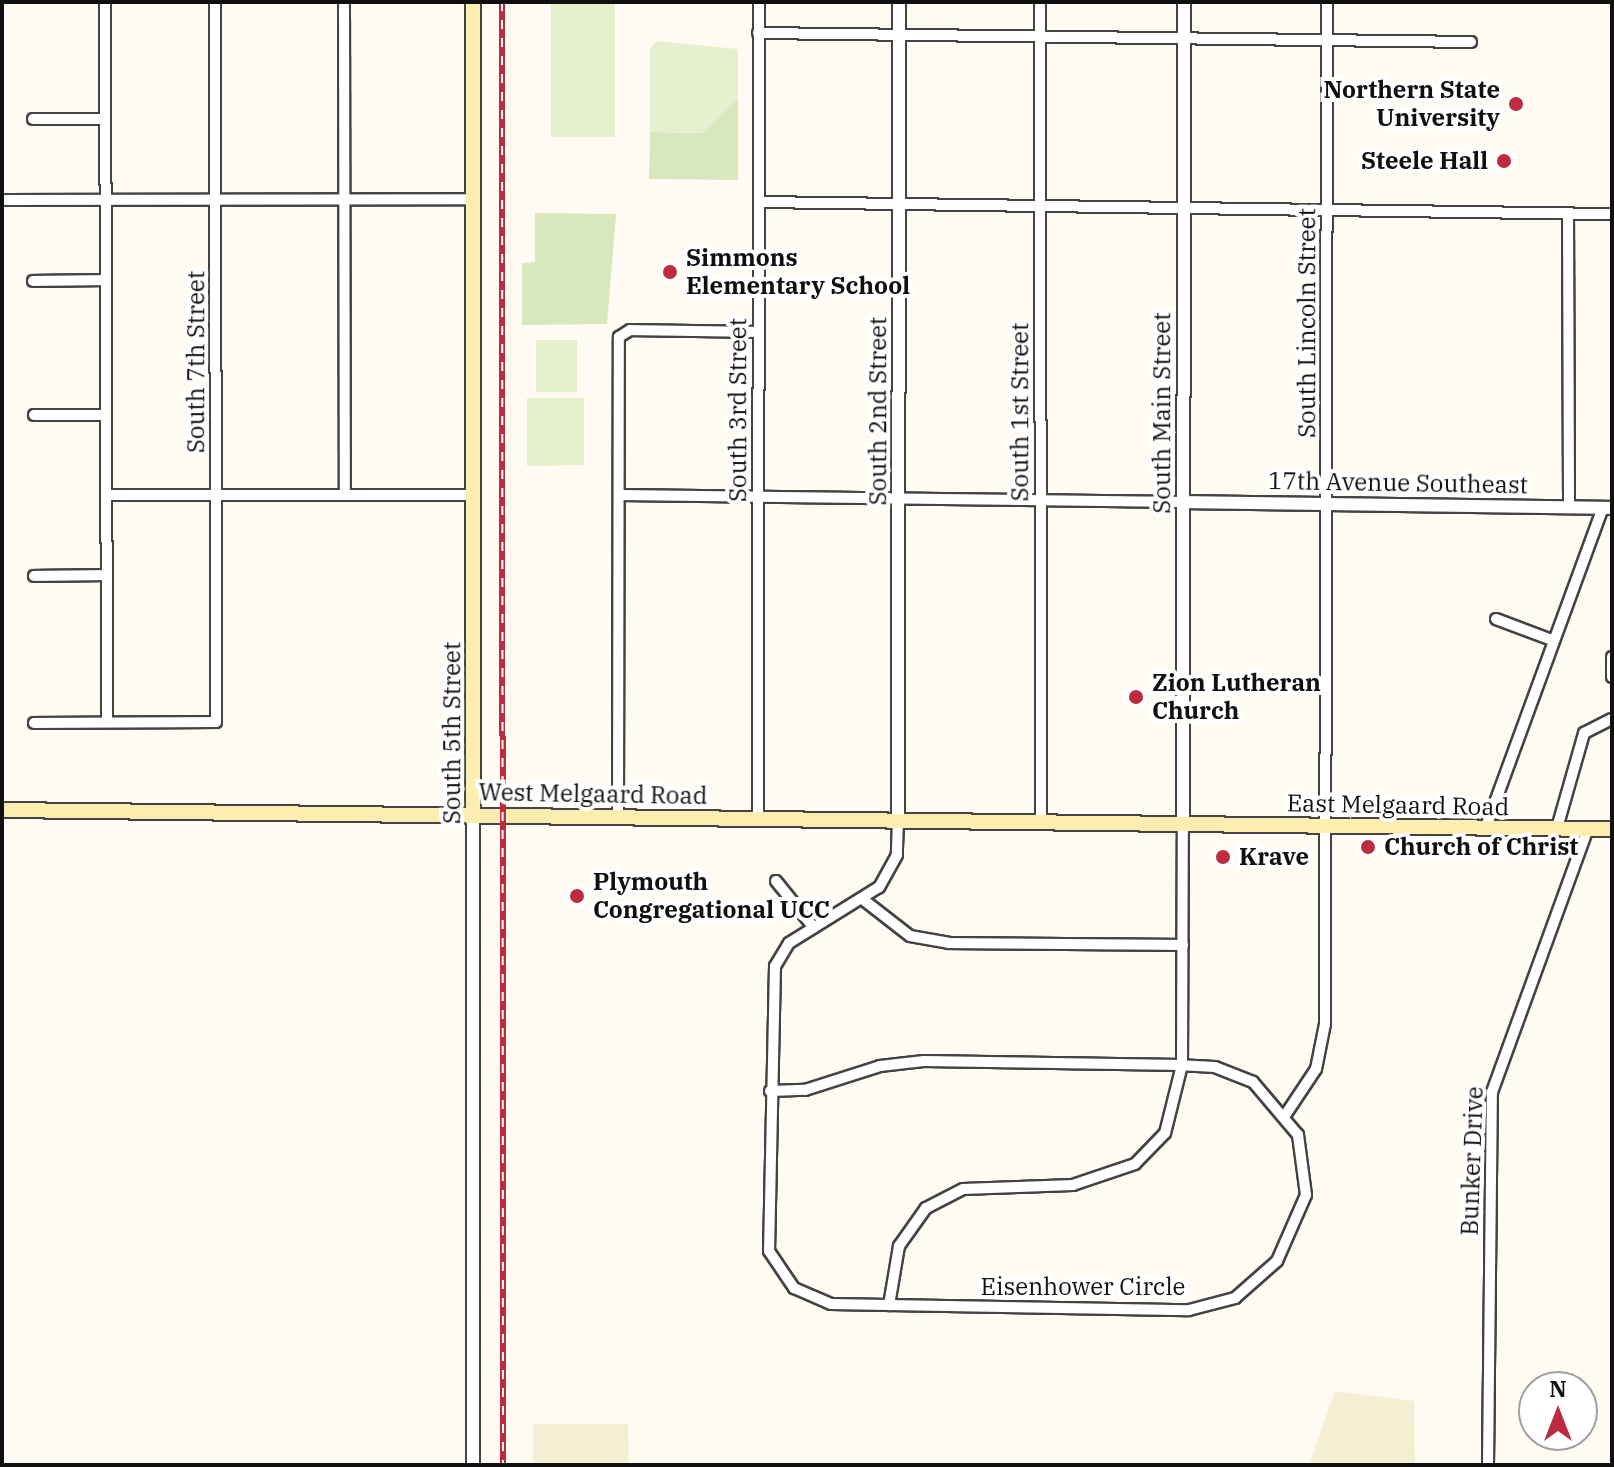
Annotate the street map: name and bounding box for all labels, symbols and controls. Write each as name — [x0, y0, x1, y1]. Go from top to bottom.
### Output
place label: Northern State University — [1323, 76, 1500, 132]
marker: Northern State University — [1507, 95, 1525, 113]
place label: Steele Hall — [1361, 147, 1488, 175]
marker: Steele Hall — [1495, 152, 1513, 170]
street label: South Lincoln Street — [1293, 208, 1321, 438]
place label: Simmons Elementary School — [686, 244, 910, 300]
marker: Simmons Elementary School — [661, 263, 679, 281]
street label: South 7th Street — [182, 271, 210, 453]
street label: South Main Street — [1148, 312, 1176, 514]
street label: South 2nd Street — [864, 317, 892, 505]
street label: South 3rd Street — [724, 318, 752, 502]
street label: South 1st Street — [1006, 323, 1034, 501]
street label: 17th Avenue Southeast — [1268, 466, 1528, 500]
street label: South 5th Street — [438, 642, 466, 824]
place label: Zion Lutheran Church — [1152, 669, 1321, 725]
marker: Zion Lutheran Church — [1127, 688, 1145, 706]
street label: West Melgaard Road — [478, 778, 708, 810]
street label: East Melgaard Road — [1287, 789, 1509, 821]
place label: Church of Christ — [1384, 833, 1578, 861]
marker: Church of Christ — [1359, 838, 1377, 856]
place label: Krave — [1239, 843, 1309, 871]
marker: Krave — [1214, 848, 1232, 866]
place label: Plymouth Congregational UCC — [593, 868, 830, 924]
marker: Plymouth Congregational UCC — [568, 887, 586, 905]
street label: Bunker Drive — [1455, 1086, 1489, 1236]
street label: Eisenhower Circle — [981, 1273, 1185, 1301]
north arrow — [1518, 1371, 1598, 1451]
text: N — [1549, 1374, 1567, 1403]

